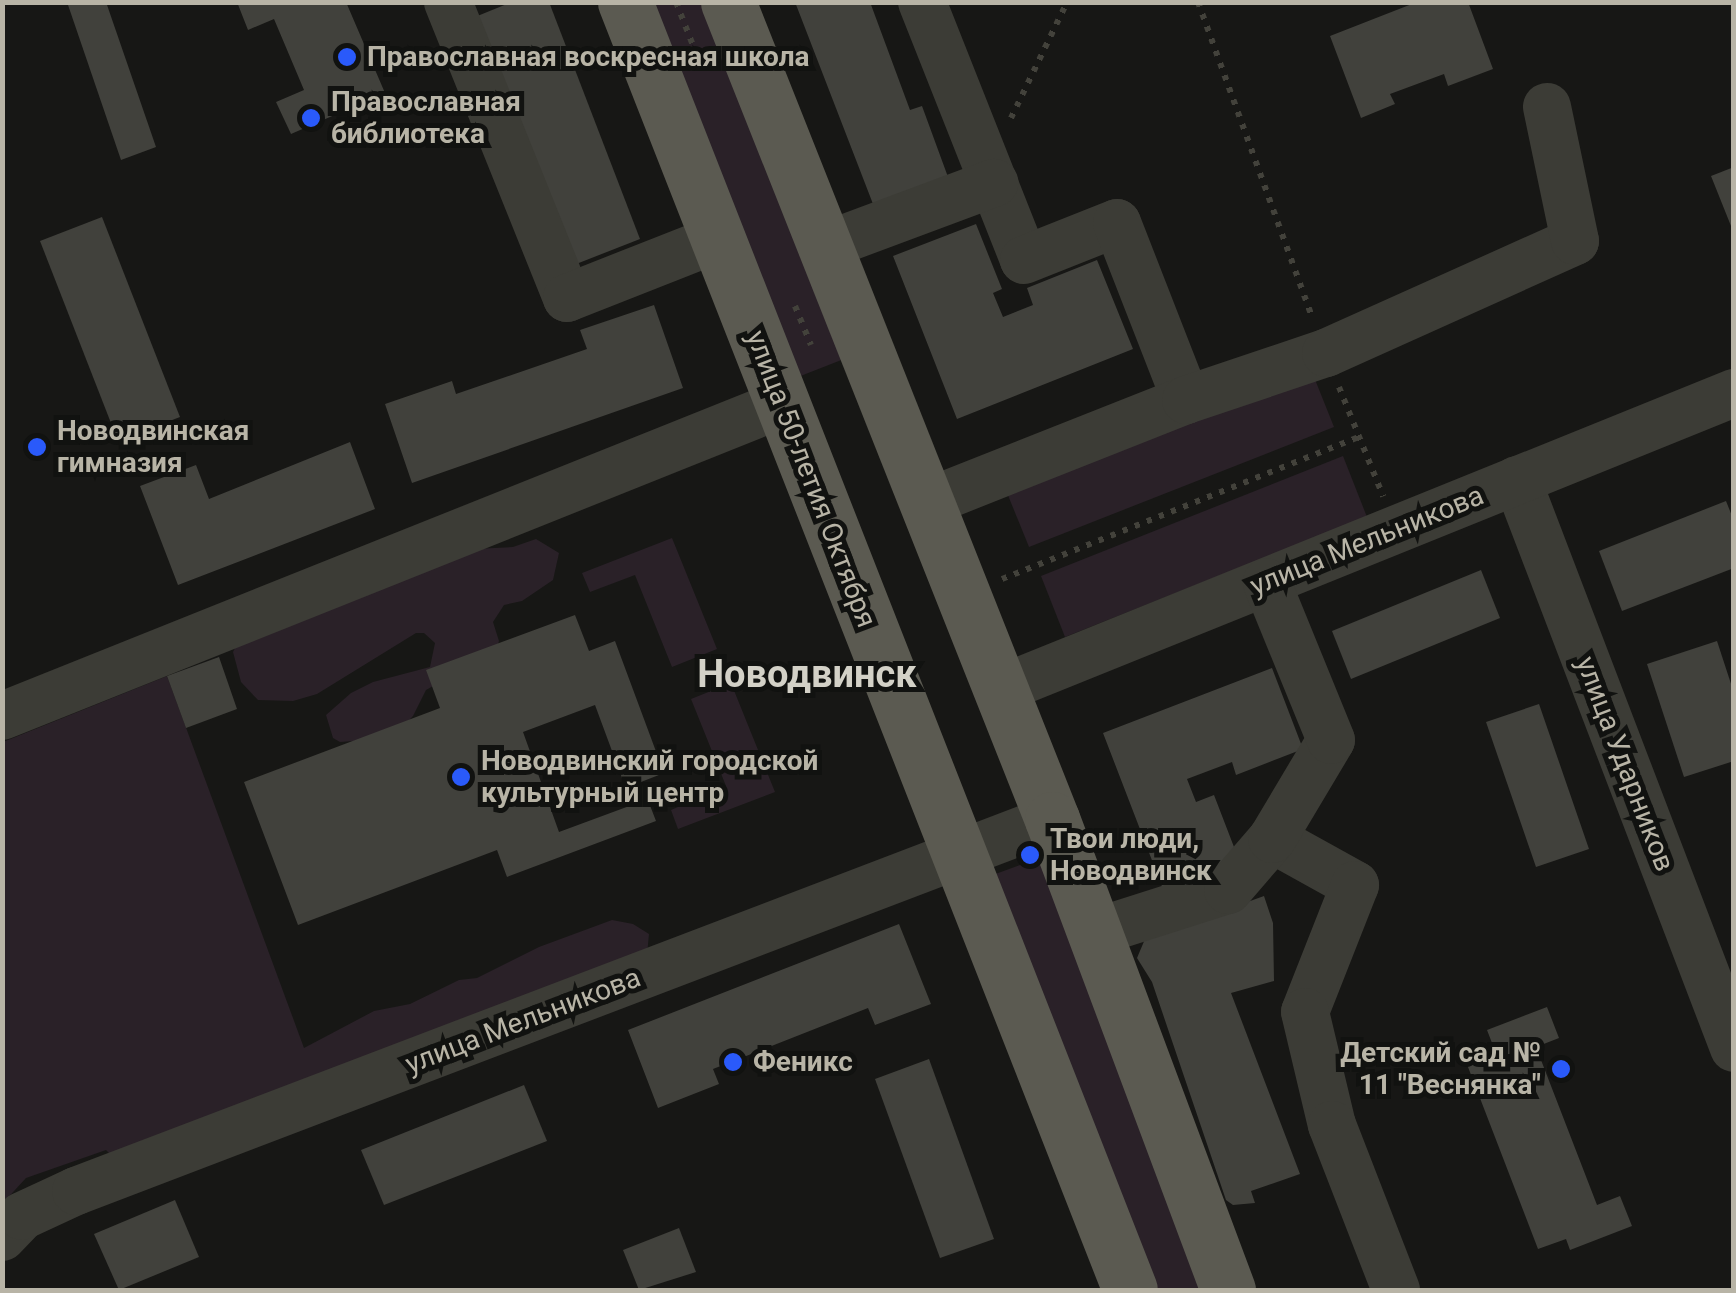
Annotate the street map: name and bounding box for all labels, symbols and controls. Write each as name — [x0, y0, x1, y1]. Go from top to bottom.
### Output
place label: Православная воскресная школа — [367, 40, 810, 74]
marker: Православная воскресная школа — [336, 46, 358, 68]
place label: Православная библиотека — [331, 85, 521, 151]
marker: Православная библиотека — [300, 107, 322, 129]
street label: улица 50-летия Октября — [739, 326, 883, 632]
place label: Новодвинская гимназия — [57, 414, 249, 480]
marker: Новодвинская гимназия — [26, 436, 48, 458]
street label: улица Мельникова — [1245, 479, 1489, 603]
district label: Новодвинск — [697, 652, 917, 698]
street label: улица Ударников — [1569, 652, 1681, 876]
place label: Новодвинский городской культурный центр — [481, 744, 818, 810]
marker: Новодвинский городской культурный центр — [450, 766, 472, 788]
place label: Твои люди, Новодвинск — [1050, 822, 1212, 888]
marker: Твои люди, Новодвинск — [1019, 844, 1041, 866]
street label: улица Мельникова — [401, 961, 645, 1081]
place label: Детский сад № 11 "Веснянка" — [1340, 1036, 1541, 1102]
place label: Феникс — [753, 1045, 853, 1079]
marker: Феникс — [722, 1051, 744, 1073]
marker: Детский сад № 11 "Веснянка" — [1550, 1058, 1572, 1080]

